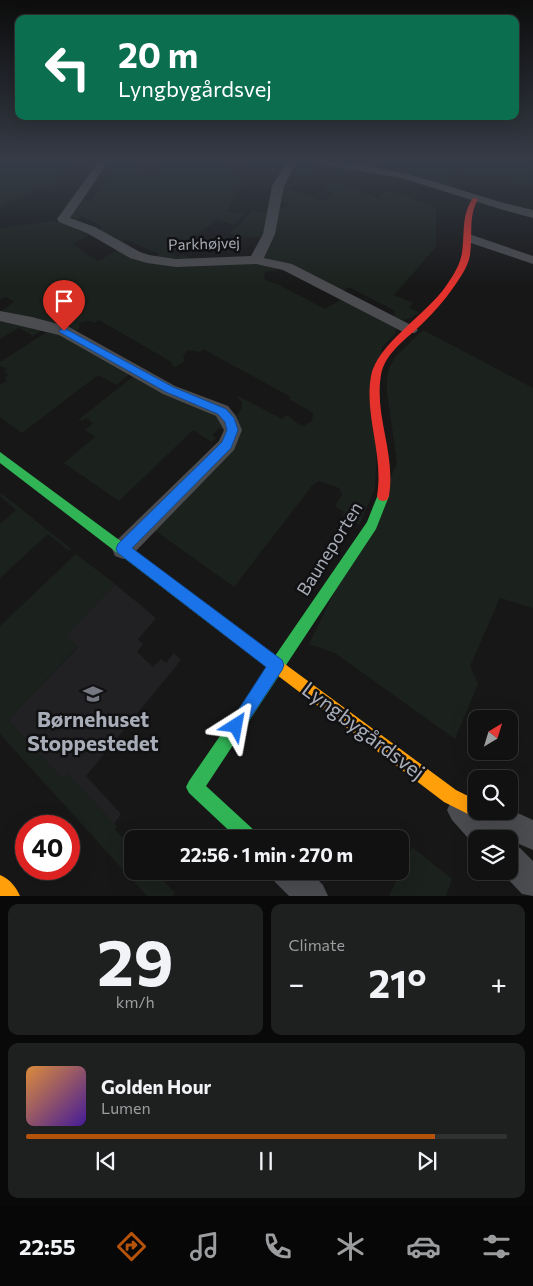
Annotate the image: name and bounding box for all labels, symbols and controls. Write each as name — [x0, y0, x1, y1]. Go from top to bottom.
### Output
text: 20 m — [118, 32, 198, 75]
icon: left — [35, 35, 100, 100]
text: Lyngbygårdsvej — [118, 75, 272, 102]
street label: Parkhøjvej — [168, 233, 240, 253]
pin — [43, 280, 85, 331]
icon: arrive — [50, 287, 78, 315]
street label: Bauneporten — [292, 497, 367, 599]
street label: Lyngbygårdsvej — [298, 676, 430, 784]
school or university icon: Børnehuset Stoppestedet — [82, 683, 104, 705]
position arrow — [209, 699, 261, 751]
place label: Børnehuset Stoppestedet — [27, 706, 159, 755]
north arrow — [468, 710, 518, 760]
map controls — [468, 710, 518, 880]
button: search — [468, 770, 518, 820]
speed limit sign: 40 — [15, 815, 80, 880]
button: layers — [468, 830, 518, 880]
text: 22:56 · 1 min · 270 m — [180, 843, 353, 866]
text: 29 — [97, 920, 174, 999]
text: Climate — [289, 935, 345, 954]
text: 21° — [368, 959, 427, 1006]
text: − — [289, 966, 304, 1000]
text: + — [491, 966, 507, 1000]
text: km/h — [116, 992, 155, 1011]
text: Golden Hour — [101, 1075, 211, 1098]
text: Lumen — [101, 1098, 151, 1117]
icon: previous — [92, 1147, 120, 1175]
icon: pause — [252, 1147, 280, 1175]
icon: next — [413, 1147, 441, 1175]
icon: directions — [114, 1229, 149, 1264]
icon: music — [187, 1229, 222, 1264]
icon: phone — [260, 1229, 295, 1264]
icon: climate — [333, 1229, 368, 1264]
icon: car — [406, 1229, 441, 1264]
icon: filters — [479, 1229, 514, 1264]
text: 22:55 — [19, 1233, 76, 1260]

